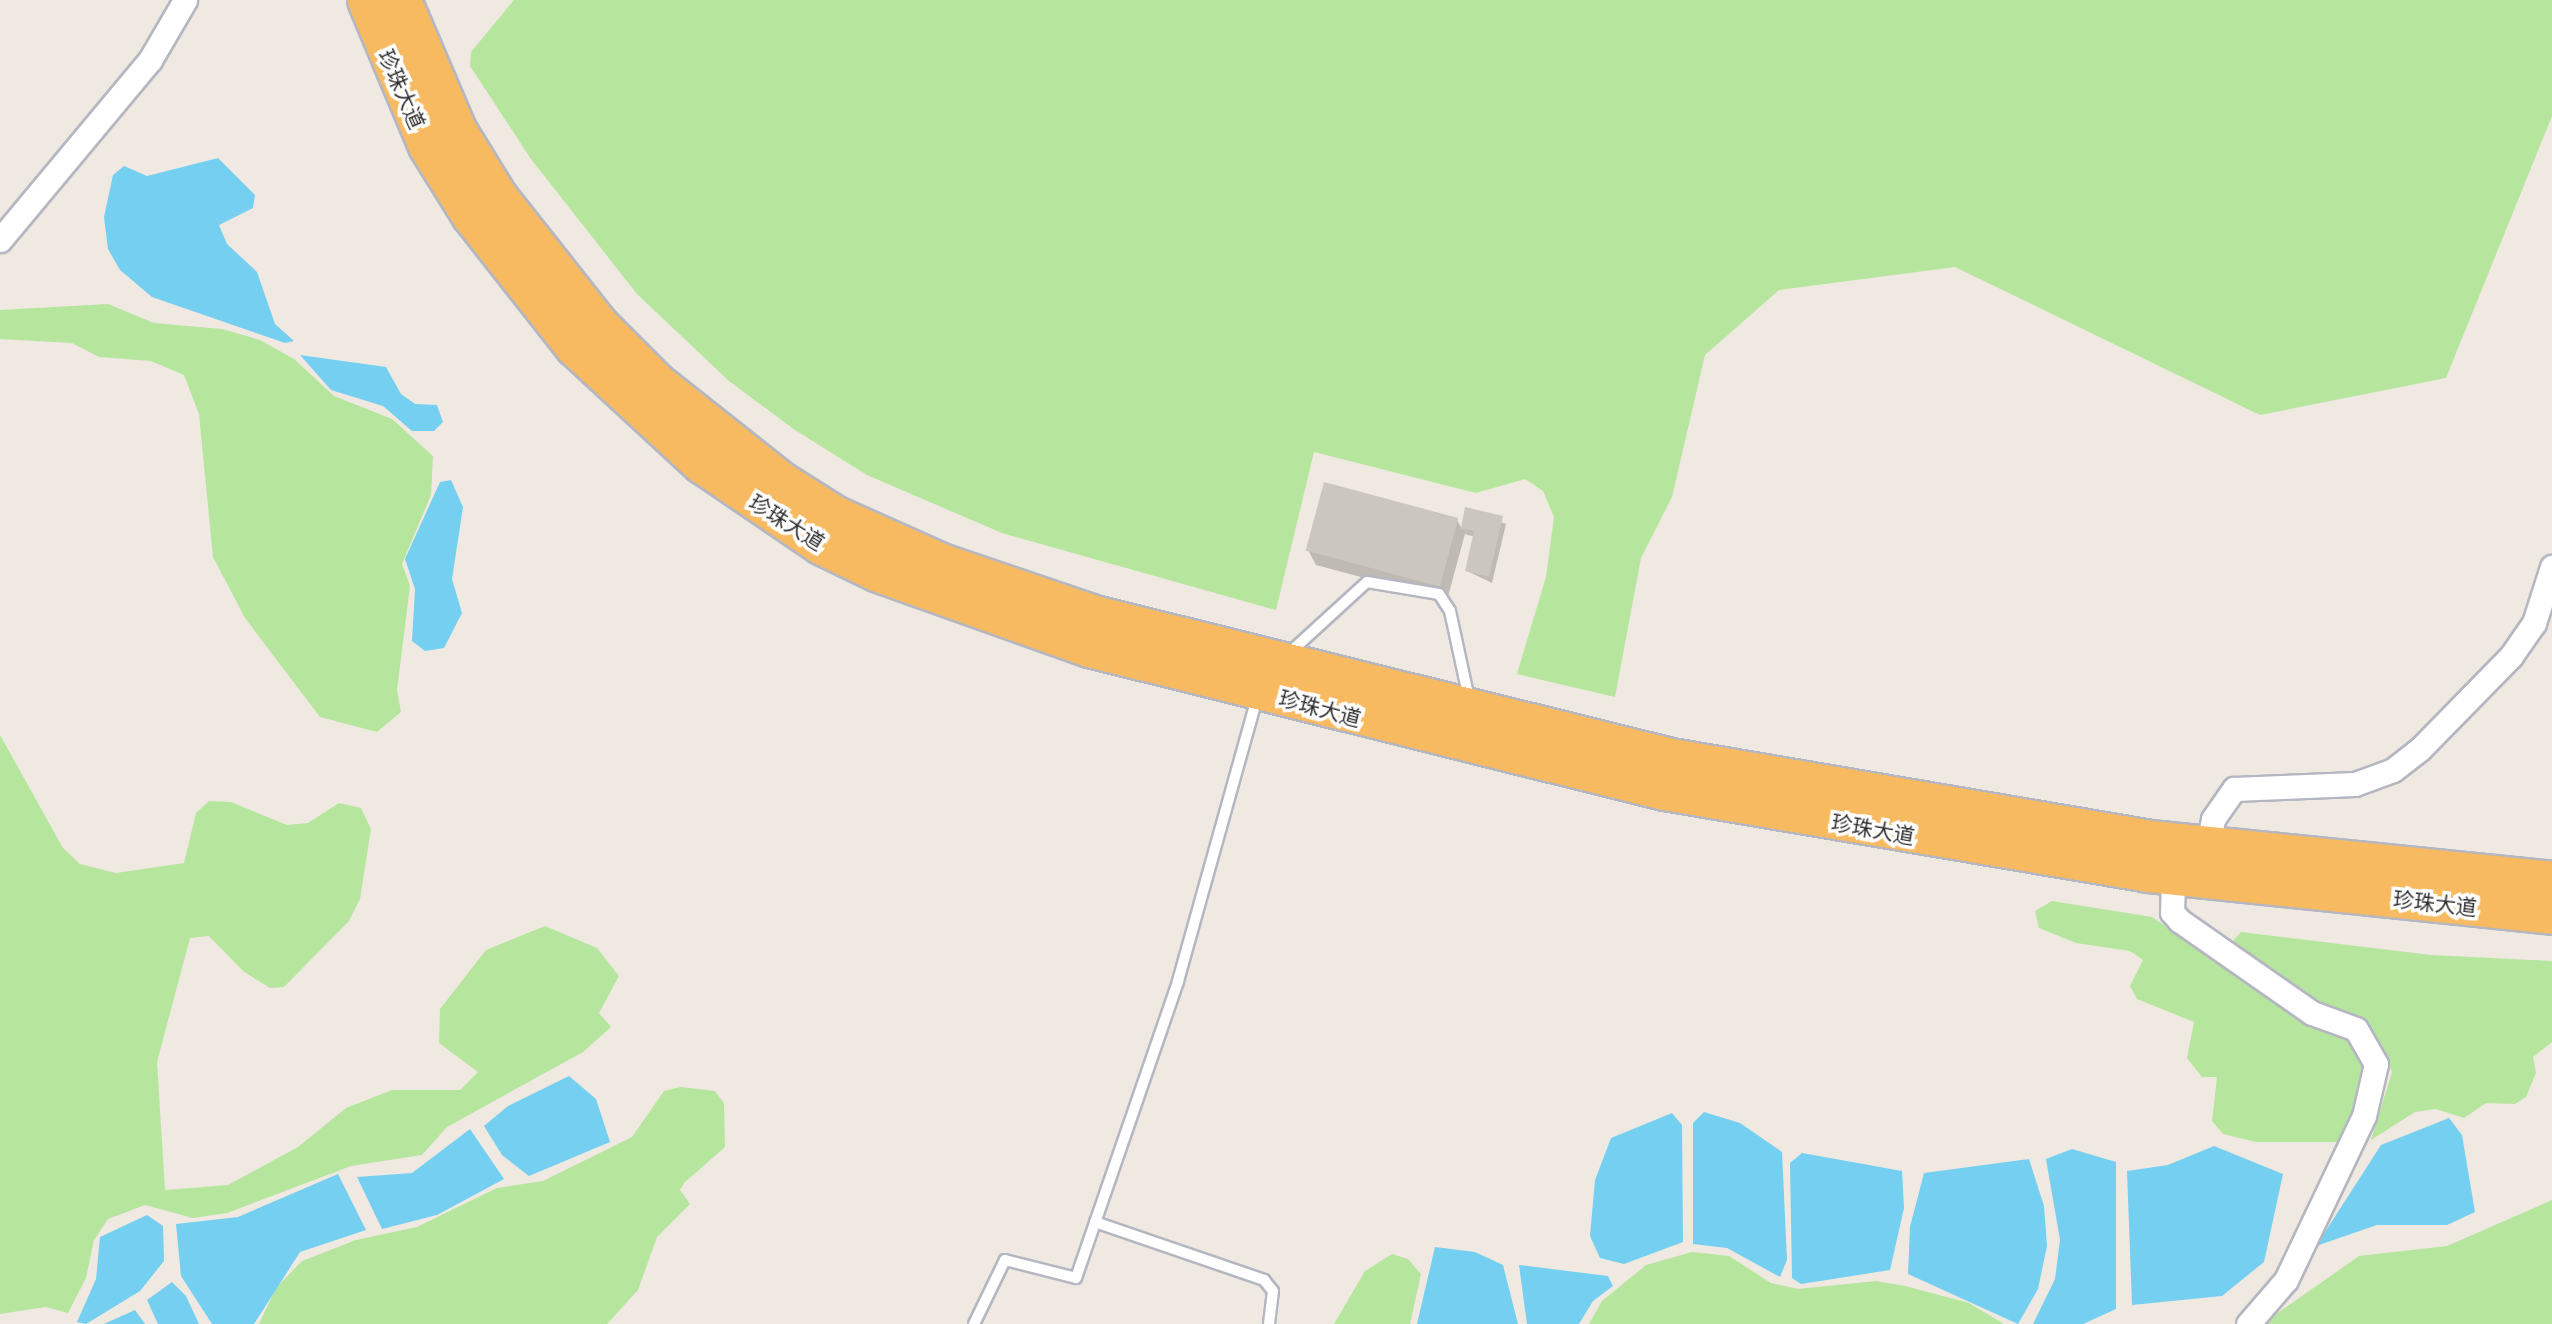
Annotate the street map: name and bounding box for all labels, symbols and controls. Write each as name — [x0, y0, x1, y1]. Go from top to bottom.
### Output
street label: 珍珠大道 — [373, 46, 431, 132]
street label: 珍珠大道 — [745, 489, 829, 555]
street label: 珍珠大道 — [1276, 685, 1364, 731]
street label: 珍珠大道 — [1829, 809, 1917, 849]
street label: 珍珠大道 — [2392, 886, 2478, 920]

